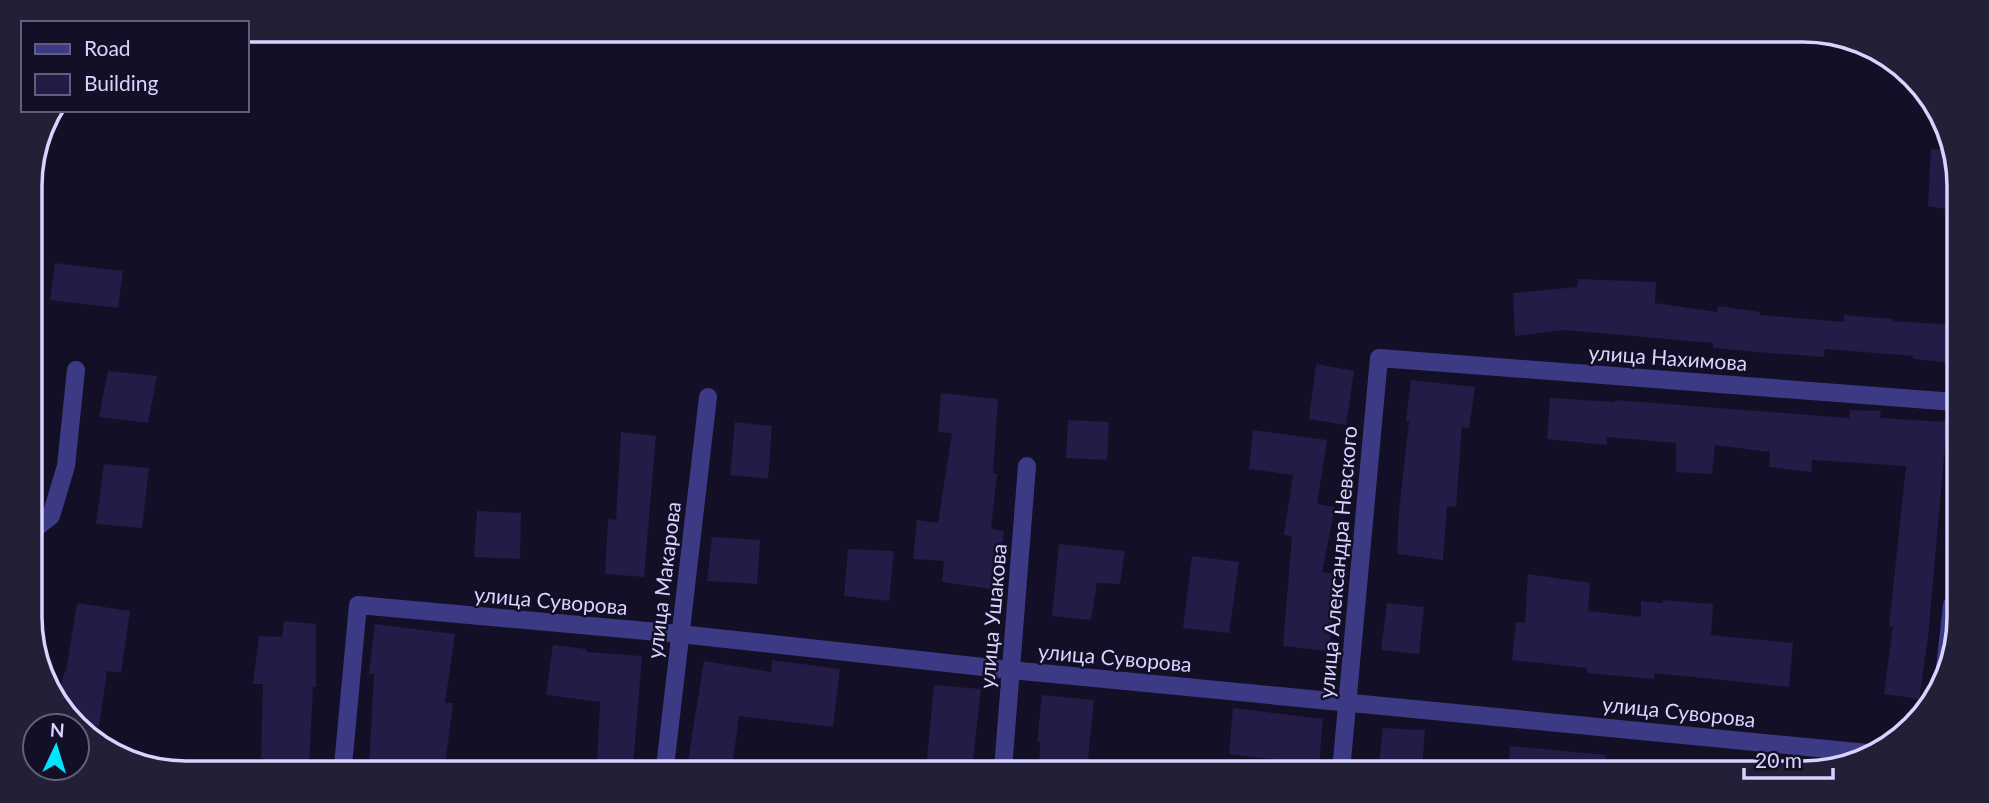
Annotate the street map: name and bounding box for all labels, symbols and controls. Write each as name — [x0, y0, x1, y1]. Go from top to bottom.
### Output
legend — [21, 21, 248, 112]
text: Road — [84, 35, 131, 60]
text: Building — [84, 70, 159, 95]
street label: улица Нахимова — [1588, 339, 1748, 375]
street label: улица Александра Невского — [1313, 425, 1361, 699]
street label: улица Макарова — [641, 500, 685, 660]
street label: улица Ушакова — [973, 542, 1011, 690]
street label: улица Суворова — [473, 581, 629, 619]
street label: улица Суворова — [1037, 638, 1193, 676]
street label: улица Суворова — [1601, 691, 1757, 731]
north arrow — [21, 712, 91, 782]
text: N — [49, 718, 65, 742]
scale bar — [1744, 736, 1833, 780]
text: 20 m — [1755, 747, 1802, 772]

